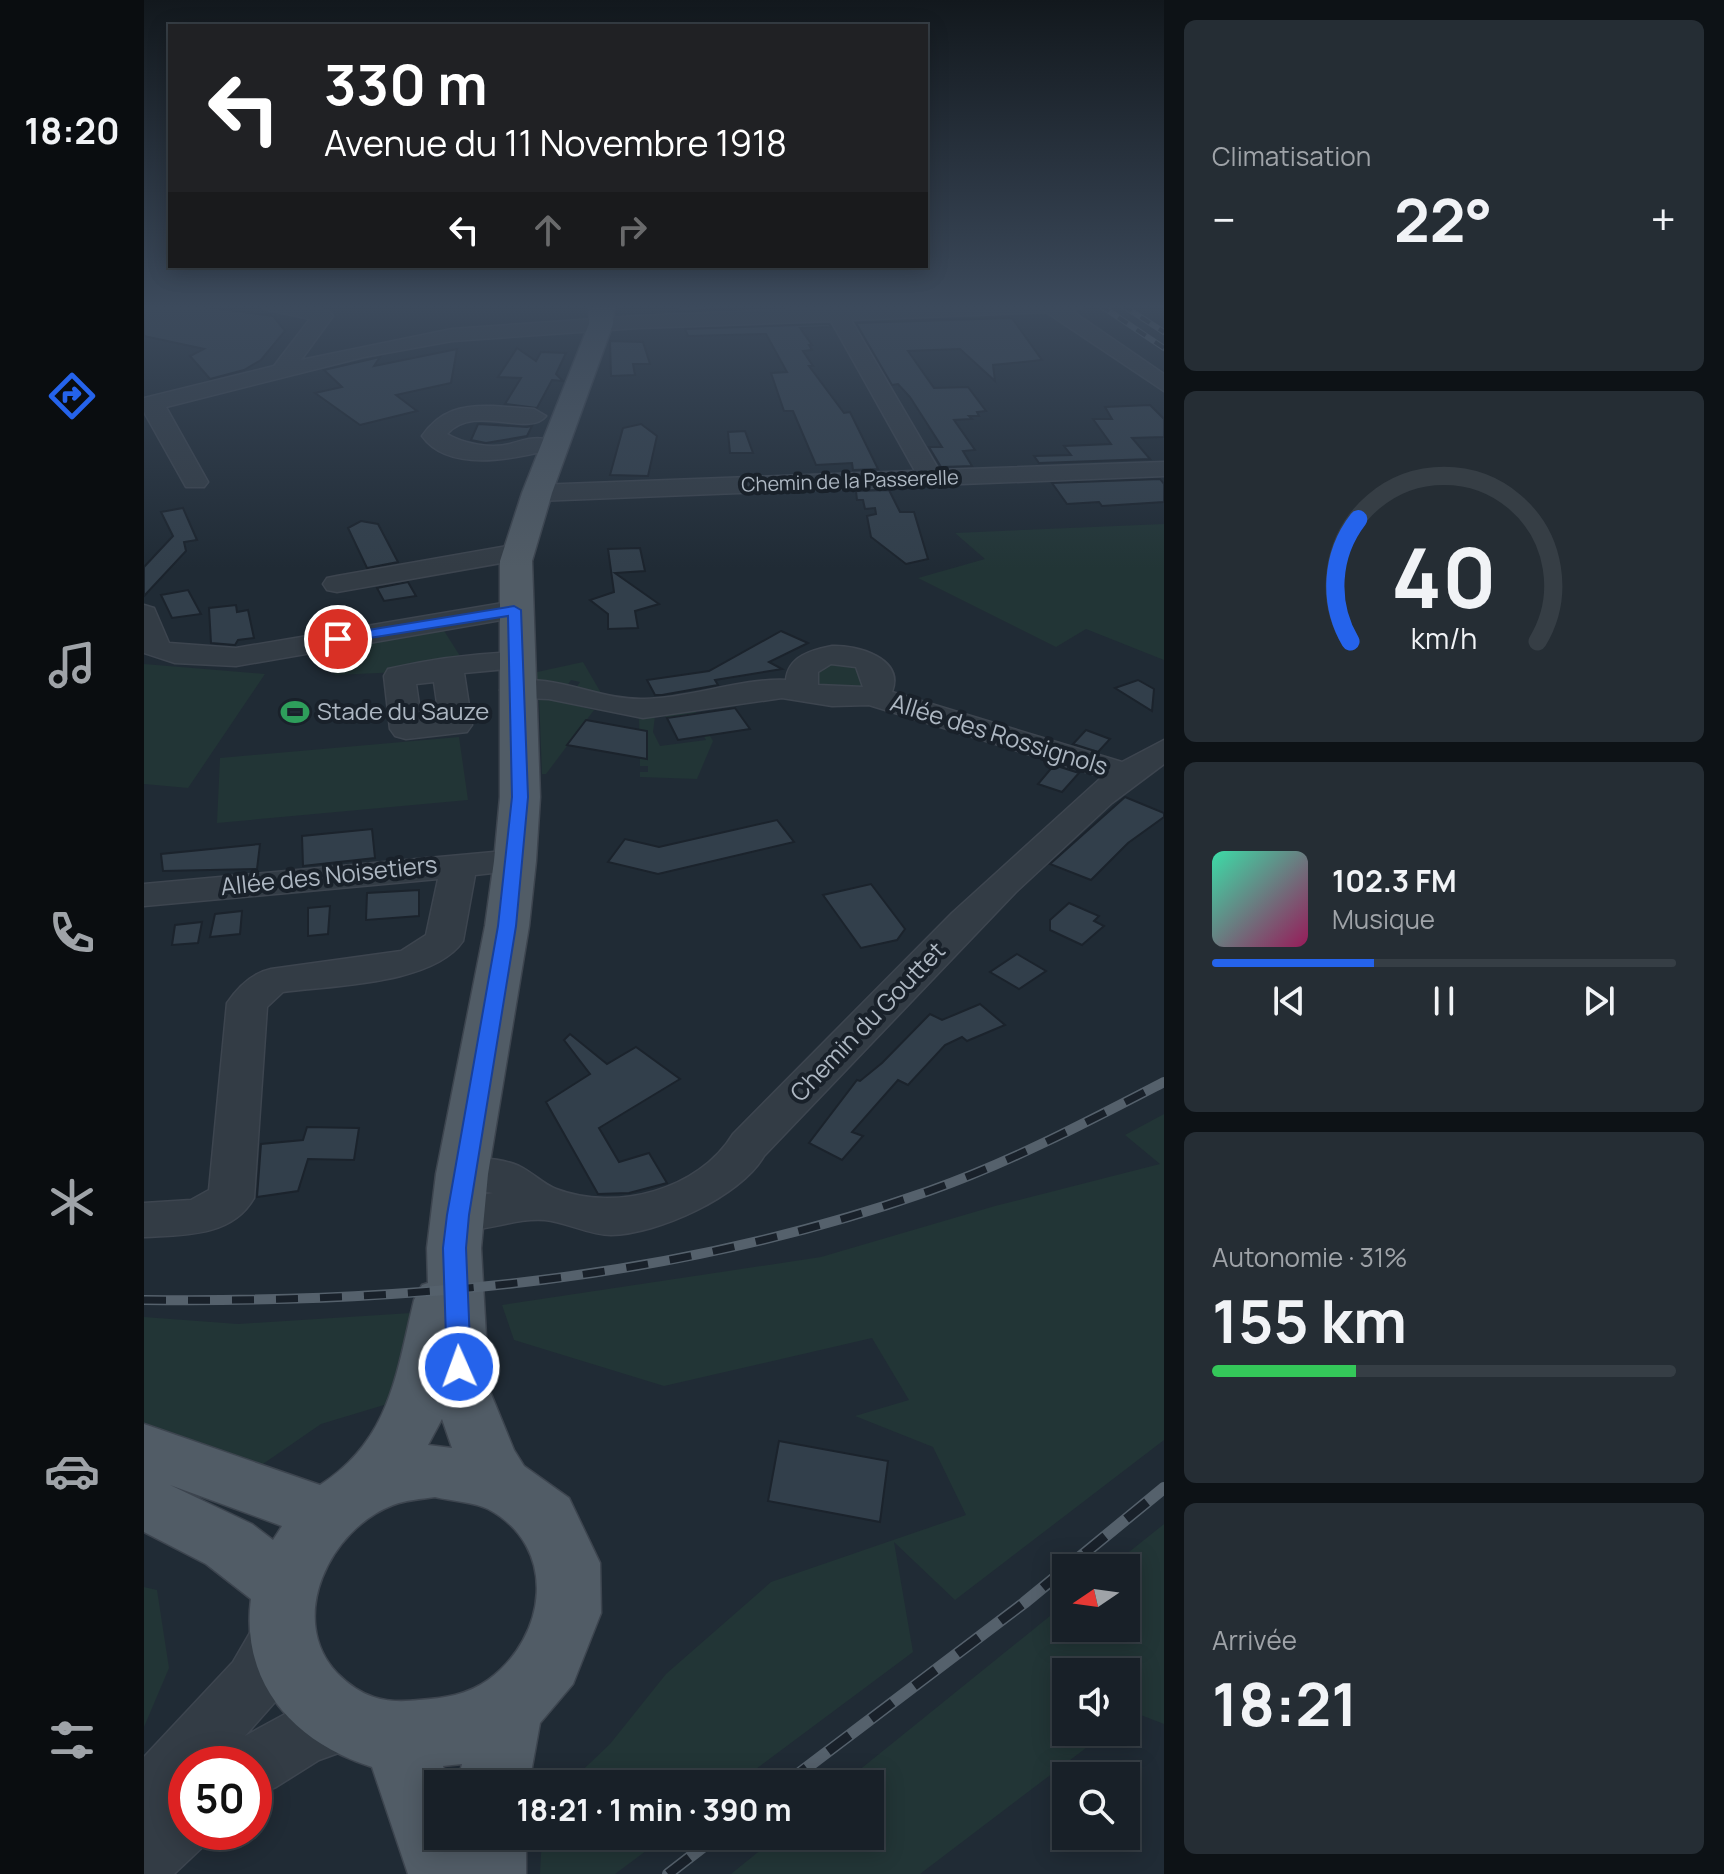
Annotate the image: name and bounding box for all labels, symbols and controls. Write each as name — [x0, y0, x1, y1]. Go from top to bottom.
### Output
text: 330 m — [324, 45, 488, 122]
icon: left — [192, 56, 296, 160]
text: 18:20 — [24, 106, 120, 155]
text: Avenue du 11 Novembre 1918 — [324, 118, 787, 167]
text: Climatisation — [1212, 138, 1371, 174]
text: 22° — [1394, 178, 1492, 260]
text: − — [1212, 189, 1236, 249]
text: + — [1651, 189, 1676, 249]
icon: left — [442, 208, 486, 252]
icon: ahead — [526, 208, 570, 252]
icon: right — [610, 208, 654, 252]
icon: directions — [44, 368, 100, 424]
street label: Chemin de la Passerelle — [741, 463, 959, 498]
text: 40 — [1391, 519, 1497, 633]
pin — [304, 605, 372, 673]
icon: arrive — [316, 617, 360, 661]
text: km/h — [1411, 619, 1477, 658]
icon: music — [44, 637, 100, 693]
street label: Allée des Rossignols — [887, 685, 1112, 782]
place label: Stade du Sauze — [317, 694, 489, 727]
sports icon: Stade du Sauze — [280, 697, 310, 727]
street label: Allée des Noisetiers — [219, 847, 439, 902]
text: 102.3 FM — [1332, 860, 1457, 901]
text: Musique — [1332, 901, 1435, 937]
icon: phone — [44, 905, 100, 961]
street label: Chemin du Gouttet — [782, 934, 952, 1108]
icon: previous — [1267, 979, 1311, 1023]
icon: pause — [1422, 979, 1466, 1023]
icon: next — [1577, 979, 1621, 1023]
icon: climate — [44, 1174, 100, 1230]
text: Autonomie · 31% — [1212, 1239, 1408, 1275]
text: 155 km — [1212, 1279, 1407, 1361]
position arrow — [417, 1325, 501, 1409]
icon: car — [44, 1443, 100, 1499]
north arrow — [1052, 1554, 1140, 1642]
map controls — [1052, 1554, 1140, 1850]
text: Arrivée — [1212, 1622, 1297, 1658]
button: sound — [1052, 1658, 1140, 1746]
text: 18:21 — [1212, 1662, 1358, 1744]
icon: filters — [44, 1712, 100, 1768]
speed limit sign: 50 — [168, 1746, 272, 1850]
button: search — [1052, 1762, 1140, 1850]
text: 18:21 · 1 min · 390 m — [517, 1789, 791, 1830]

